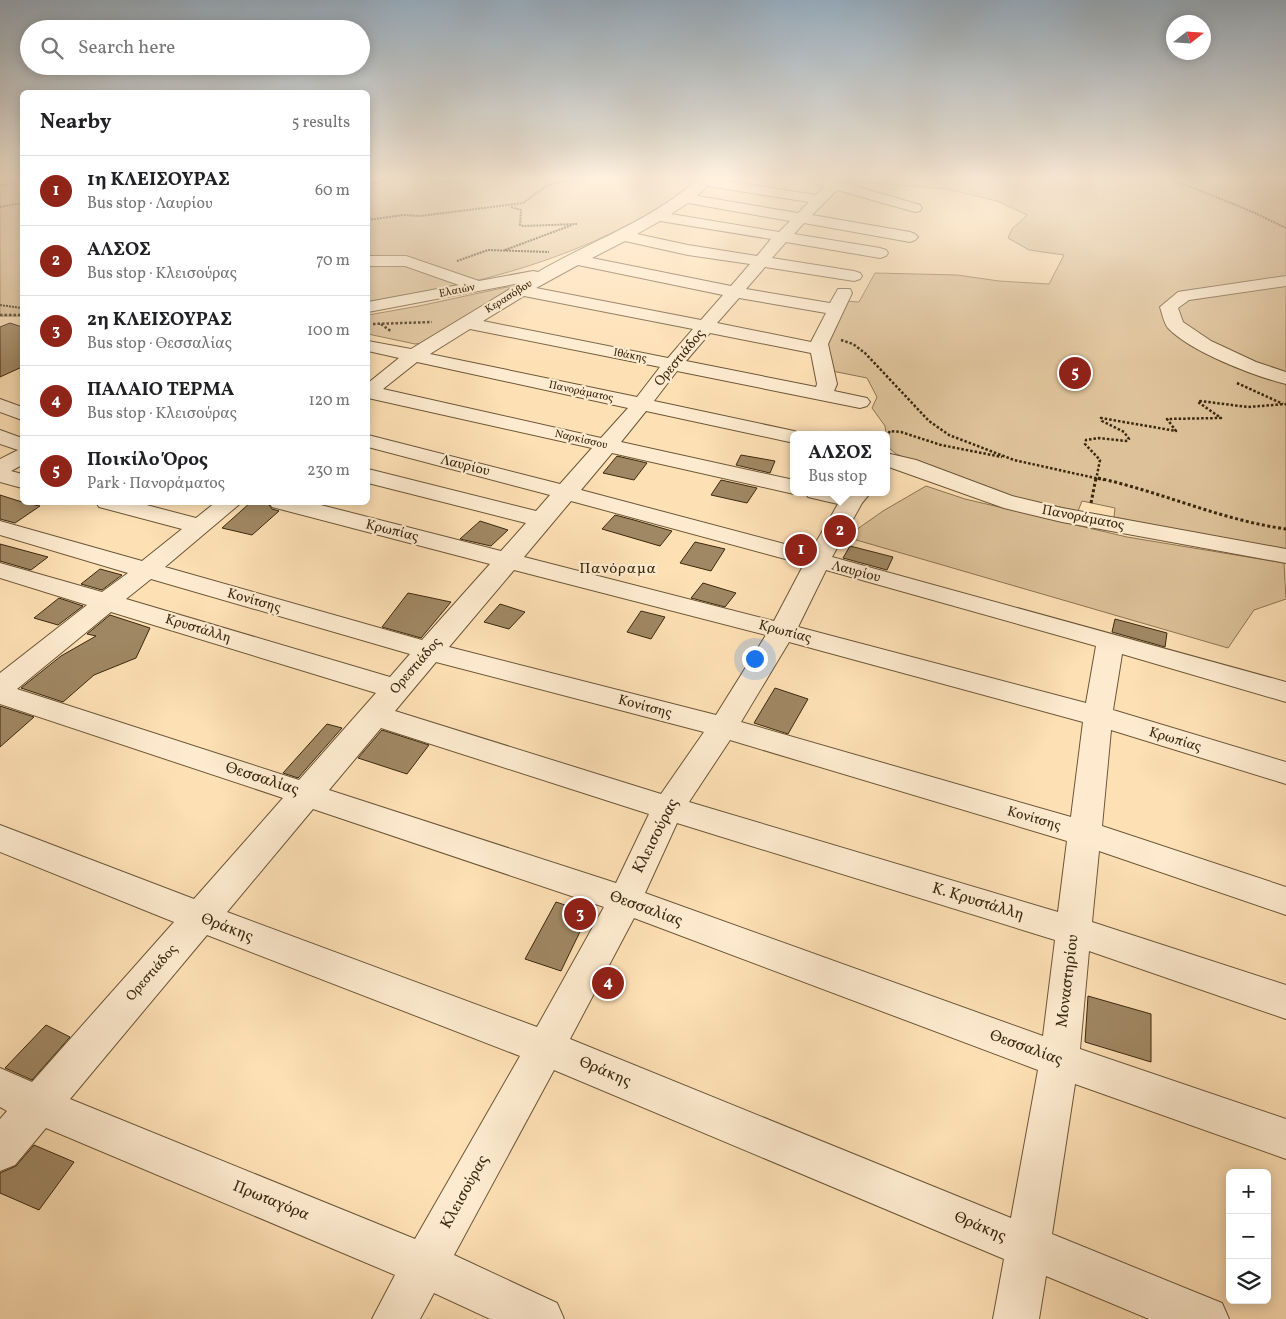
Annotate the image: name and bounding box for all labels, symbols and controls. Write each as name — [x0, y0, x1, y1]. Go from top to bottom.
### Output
north arrow — [1166, 15, 1211, 60]
search box — [20, 20, 370, 75]
icon: search — [38, 34, 66, 62]
text: Search here — [78, 35, 175, 61]
text: Nearby — [40, 108, 111, 137]
text: 5 results — [292, 112, 350, 134]
text: 1η ΚΛΕΙΣΟΥΡΑΣ — [87, 167, 230, 193]
text: 1 — [53, 180, 59, 202]
text: 60 m — [315, 180, 350, 202]
text: Bus stop · Λαυρίου — [87, 193, 213, 215]
text: ΑΛΣΟΣ — [87, 237, 151, 263]
text: 2 — [52, 250, 60, 272]
text: 70 m — [316, 250, 350, 272]
text: Bus stop · Κλεισούρας — [87, 263, 237, 285]
street label: Κερασόβου — [483, 277, 535, 317]
street label: Ελαιών — [438, 280, 477, 302]
text: 2η ΚΛΕΙΣΟΥΡΑΣ — [87, 307, 232, 333]
text: 3 — [52, 320, 60, 342]
text: 100 m — [307, 320, 350, 342]
street label: Ορεστιάδος — [650, 325, 710, 391]
text: Bus stop · Θεσσαλίας — [87, 333, 232, 355]
street label: Ιθάκης — [612, 345, 648, 367]
pin: 5 — [1059, 354, 1091, 392]
text: ΠΑΛΑΙΟ ΤΕΡΜΑ — [87, 377, 234, 403]
street label: Πανοράματος — [547, 378, 615, 406]
text: 4 — [51, 390, 61, 412]
text: 120 m — [308, 390, 350, 412]
text: Bus stop · Κλεισούρας — [87, 403, 237, 425]
street label: Ναρκίσσου — [553, 427, 609, 453]
popup — [790, 431, 890, 496]
text: ΑΛΣΟΣ — [808, 440, 872, 466]
text: Ποικίλο Όρος — [87, 447, 208, 473]
street label: Λαυρίου — [438, 451, 492, 481]
text: 5 — [52, 460, 60, 482]
text: 230 m — [307, 460, 350, 482]
text: Bus stop — [808, 466, 867, 488]
text: Park · Πανοράματος — [87, 473, 225, 495]
street label: Πανοράματος — [1040, 501, 1126, 535]
pin: 2 — [824, 512, 856, 550]
street label: Κρωπίας — [364, 515, 420, 547]
pin: 1 — [785, 531, 817, 569]
street label: Λαυρίου — [829, 556, 883, 588]
district label: Πανόραμα — [579, 559, 657, 580]
street label: Κονίτσης — [225, 584, 283, 618]
street label: Κρυστάλλη — [163, 610, 233, 648]
street label: Κρωπίας — [757, 616, 813, 648]
street label: Ορεστιάδος — [386, 633, 446, 699]
your location — [742, 646, 768, 672]
street label: Κονίτσης — [616, 691, 674, 723]
street label: Κρωπίας — [1146, 723, 1204, 757]
street label: Θεσσαλίας — [222, 757, 302, 801]
street label: Κλεισούρας — [628, 795, 684, 877]
street label: Κονίτσης — [1005, 802, 1063, 836]
street label: Κ. Κρυστάλλη — [929, 878, 1027, 926]
street label: Θεσσαλίας — [606, 886, 686, 932]
pin: 3 — [564, 895, 596, 933]
street label: Θράκης — [198, 908, 256, 948]
street label: Μοναστηρίου — [1051, 933, 1085, 1029]
street label: Ορεστιάδος — [122, 940, 182, 1006]
pin: 4 — [592, 964, 624, 1002]
street label: Θεσσαλίας — [986, 1025, 1066, 1071]
street label: Θράκης — [576, 1051, 634, 1093]
street label: Κλεισούρας — [436, 1151, 494, 1233]
map controls — [1226, 1169, 1271, 1304]
button: + — [1226, 1169, 1271, 1214]
street label: Πρωταγόρα — [229, 1176, 313, 1227]
street label: Θράκης — [951, 1206, 1009, 1248]
button: − — [1226, 1214, 1271, 1259]
button: layers — [1226, 1259, 1271, 1304]

